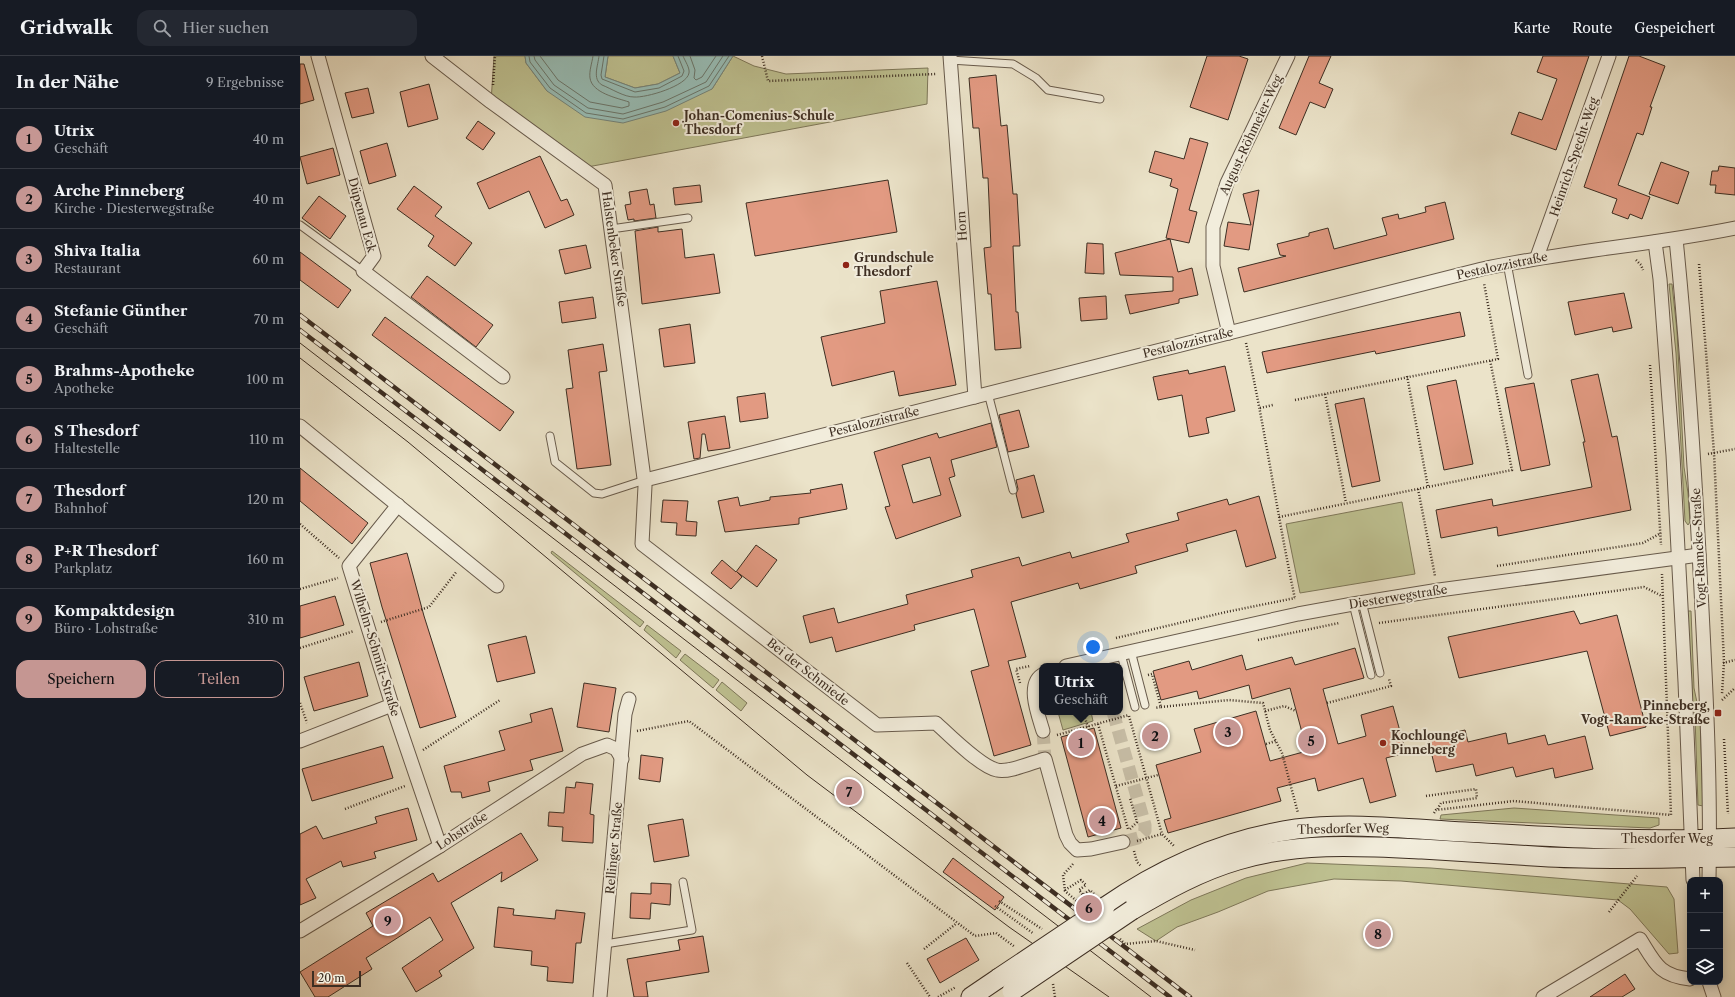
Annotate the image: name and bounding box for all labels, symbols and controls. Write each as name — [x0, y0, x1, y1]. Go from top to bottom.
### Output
search box — [137, 10, 417, 46]
text: Gridwalk — [20, 16, 113, 39]
icon: search — [151, 17, 173, 39]
text: Hier suchen — [183, 18, 269, 37]
text: Karte — [1513, 19, 1550, 37]
text: Route — [1572, 19, 1612, 37]
text: Gespeichert — [1634, 19, 1715, 37]
text: In der Nähe — [16, 72, 119, 92]
street label: August-Röhmeier-Weg — [1216, 72, 1285, 198]
text: 9 Ergebnisse — [206, 74, 284, 90]
street label: Heinrich-Specht-Weg — [1546, 95, 1601, 219]
place label: Johan-Comenius-Schule Thesdorf — [682, 108, 834, 137]
marker: Johan-Comenius-Schule Thesdorf — [671, 118, 681, 128]
text: Utrix — [54, 121, 94, 140]
text: 1 — [26, 131, 32, 147]
text: 40 m — [253, 131, 284, 147]
text: Geschäft — [54, 140, 108, 156]
street label: Düpenau Eck — [345, 176, 380, 255]
text: Arche Pinneberg — [54, 181, 184, 200]
street label: Halstenbeker Straße — [599, 190, 630, 308]
text: 2 — [25, 191, 33, 207]
text: 40 m — [253, 191, 284, 207]
text: Kirche · Diesterwegstraße — [54, 200, 214, 216]
street label: Horn — [953, 210, 970, 241]
text: Shiva Italia — [54, 241, 140, 260]
street label: Pestalozzistraße — [1455, 248, 1549, 282]
place label: Grundschule Thesdorf — [854, 250, 934, 279]
text: 3 — [25, 251, 33, 267]
text: 60 m — [253, 251, 284, 267]
text: Restaurant — [54, 260, 121, 276]
marker: Grundschule Thesdorf — [841, 260, 851, 270]
text: Stefanie Günther — [54, 301, 187, 320]
text: 4 — [25, 311, 33, 327]
text: 70 m — [254, 311, 284, 327]
text: Geschäft — [54, 320, 108, 336]
street label: Pestalozzistraße — [1141, 324, 1235, 361]
text: Brahms-Apotheke — [54, 361, 194, 380]
text: 5 — [25, 371, 33, 387]
text: 100 m — [246, 371, 284, 387]
text: Apotheke — [54, 380, 114, 396]
street label: Pestalozzistraße — [827, 403, 921, 440]
text: S Thesdorf — [54, 421, 138, 440]
text: 6 — [25, 431, 33, 447]
text: 110 m — [249, 431, 284, 447]
text: Haltestelle — [54, 440, 120, 456]
text: Thesdorf — [54, 481, 125, 500]
street label: Vogt-Ramcke-Straße — [1688, 487, 1709, 609]
text: 7 — [26, 491, 32, 507]
text: 120 m — [247, 491, 284, 507]
text: Bahnhof — [54, 500, 107, 516]
text: P+R Thesdorf — [54, 541, 157, 560]
text: 8 — [25, 551, 33, 567]
text: 160 m — [247, 551, 284, 567]
text: Parkplatz — [54, 560, 112, 576]
street label: Wilhelm-Schmitt-Straße — [347, 577, 404, 718]
street label: Diesterwegstraße — [1347, 581, 1449, 612]
text: Kompaktdesign — [54, 601, 175, 620]
text: 9 — [25, 611, 33, 627]
text: 310 m — [248, 611, 284, 627]
text: Büro · Lohstraße — [54, 620, 158, 636]
street label: Bei der Schmiede — [764, 635, 853, 709]
your location — [1083, 637, 1103, 657]
button: Speichern — [16, 660, 146, 698]
button: Teilen — [154, 660, 284, 698]
popup — [1039, 663, 1123, 715]
text: Utrix — [1054, 672, 1094, 691]
text: Geschäft — [1054, 691, 1108, 707]
place label: Pinneberg, Vogt-Ramcke-Straße — [1580, 698, 1710, 727]
marker: Pinneberg, Vogt-Ramcke-Straße — [1713, 708, 1723, 718]
pin: 3 — [1215, 717, 1241, 747]
pin: 2 — [1142, 721, 1168, 751]
pin: 5 — [1298, 726, 1324, 756]
pin: 1 — [1068, 728, 1094, 758]
place label: Kochlounge Pinneberg — [1391, 728, 1465, 757]
marker: Kochlounge Pinneberg — [1378, 738, 1388, 748]
pin: 7 — [836, 777, 862, 807]
street label: Rellinger Straße — [602, 801, 625, 895]
pin: 4 — [1089, 806, 1115, 836]
street label: Lohstraße — [433, 808, 491, 853]
street label: Thesdorfer Weg — [1297, 820, 1390, 837]
street label: Thesdorfer Weg — [1621, 831, 1714, 846]
map controls — [1687, 877, 1723, 985]
button: + — [1687, 877, 1723, 913]
pin: 6 — [1076, 893, 1102, 923]
pin: 9 — [375, 906, 401, 936]
button: − — [1687, 913, 1723, 949]
pin: 8 — [1365, 919, 1391, 949]
button: layers — [1687, 949, 1723, 985]
scale bar — [312, 969, 361, 988]
text: 20 m — [318, 971, 344, 985]

